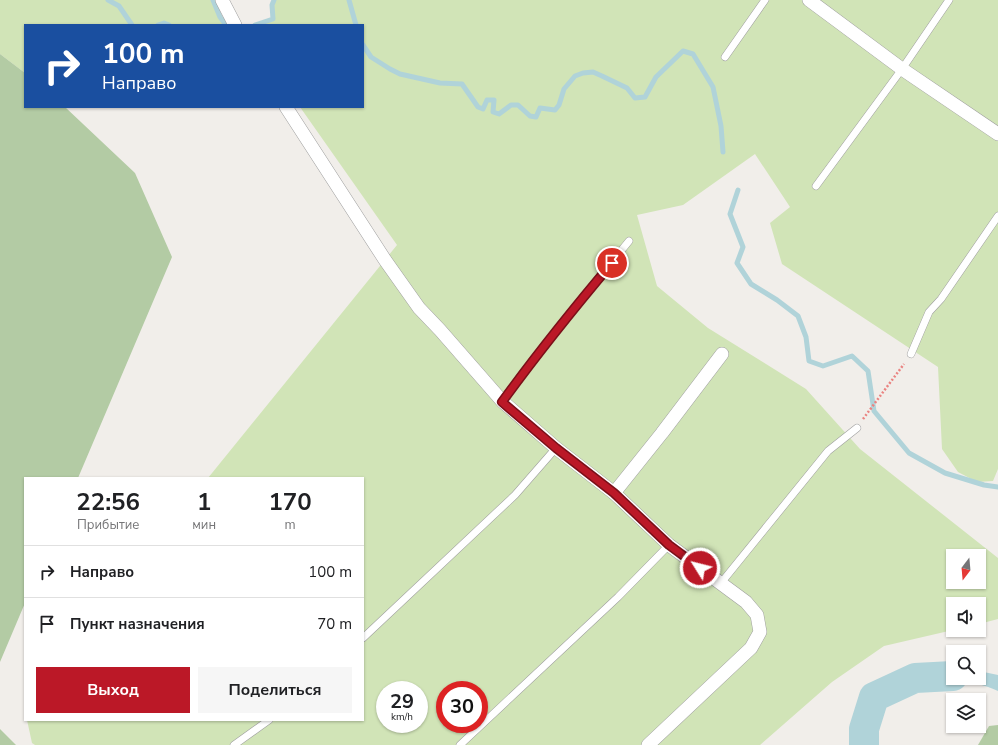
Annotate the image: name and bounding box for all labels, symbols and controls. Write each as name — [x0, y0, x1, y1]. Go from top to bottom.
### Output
text: 100 m — [102, 35, 185, 73]
icon: right — [36, 40, 88, 92]
text: Направо — [102, 71, 176, 95]
pin — [595, 246, 629, 280]
icon: arrive — [601, 252, 623, 274]
text: 22:56 — [76, 486, 140, 518]
text: 1 — [197, 486, 211, 518]
text: 170 — [268, 486, 312, 518]
text: Прибытие — [77, 516, 139, 534]
text: мин — [192, 516, 216, 534]
text: m — [284, 516, 296, 534]
position arrow — [679, 547, 721, 589]
north arrow — [946, 549, 986, 589]
map controls — [946, 549, 986, 733]
icon: right — [36, 561, 58, 583]
text: Направо — [70, 562, 134, 582]
text: 100 m — [308, 562, 352, 582]
button: sound — [946, 597, 986, 637]
icon: arrive — [36, 613, 58, 635]
text: Пункт назначения — [70, 614, 205, 634]
text: 70 m — [317, 614, 352, 634]
button: search — [946, 645, 986, 685]
button: Выход — [36, 667, 190, 713]
button: Поделиться — [198, 667, 352, 713]
speed limit sign: 30 — [436, 681, 488, 733]
text: 29 — [390, 688, 414, 715]
button: layers — [946, 693, 986, 733]
text: km/h — [391, 710, 413, 724]

